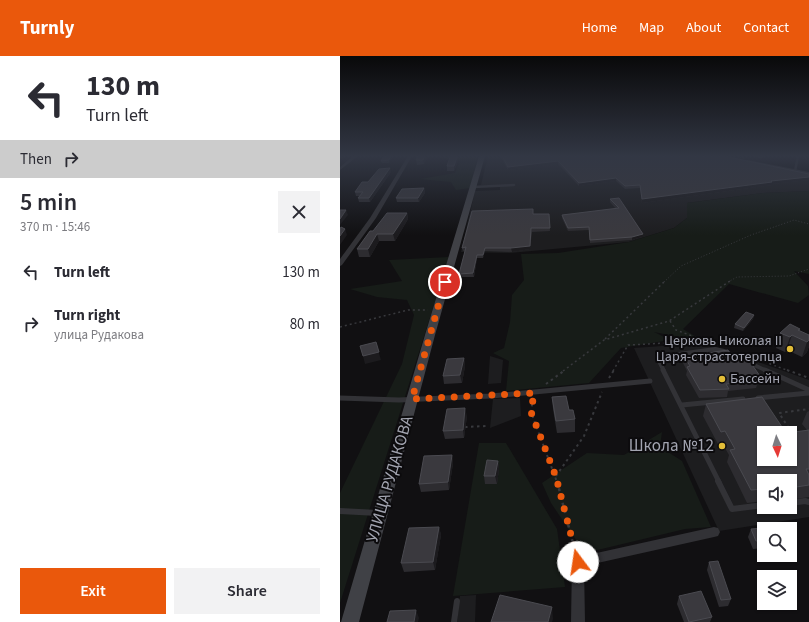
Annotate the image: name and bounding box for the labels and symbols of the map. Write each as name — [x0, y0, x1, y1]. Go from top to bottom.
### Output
pin — [428, 265, 462, 299]
place label: Церковь Николая II Царя-страстотерпца — [656, 331, 782, 367]
marker: Церковь Николая II Царя-страстотерпца — [785, 344, 795, 354]
place label: Бассейн — [730, 369, 780, 389]
marker: Бассейн — [717, 374, 727, 384]
street label: УЛИЦА РУДАКОВА — [360, 412, 420, 545]
north arrow — [757, 426, 797, 466]
place label: Школа №12 — [629, 434, 714, 458]
marker: Школа №12 — [717, 441, 727, 451]
position arrow — [557, 541, 599, 583]

